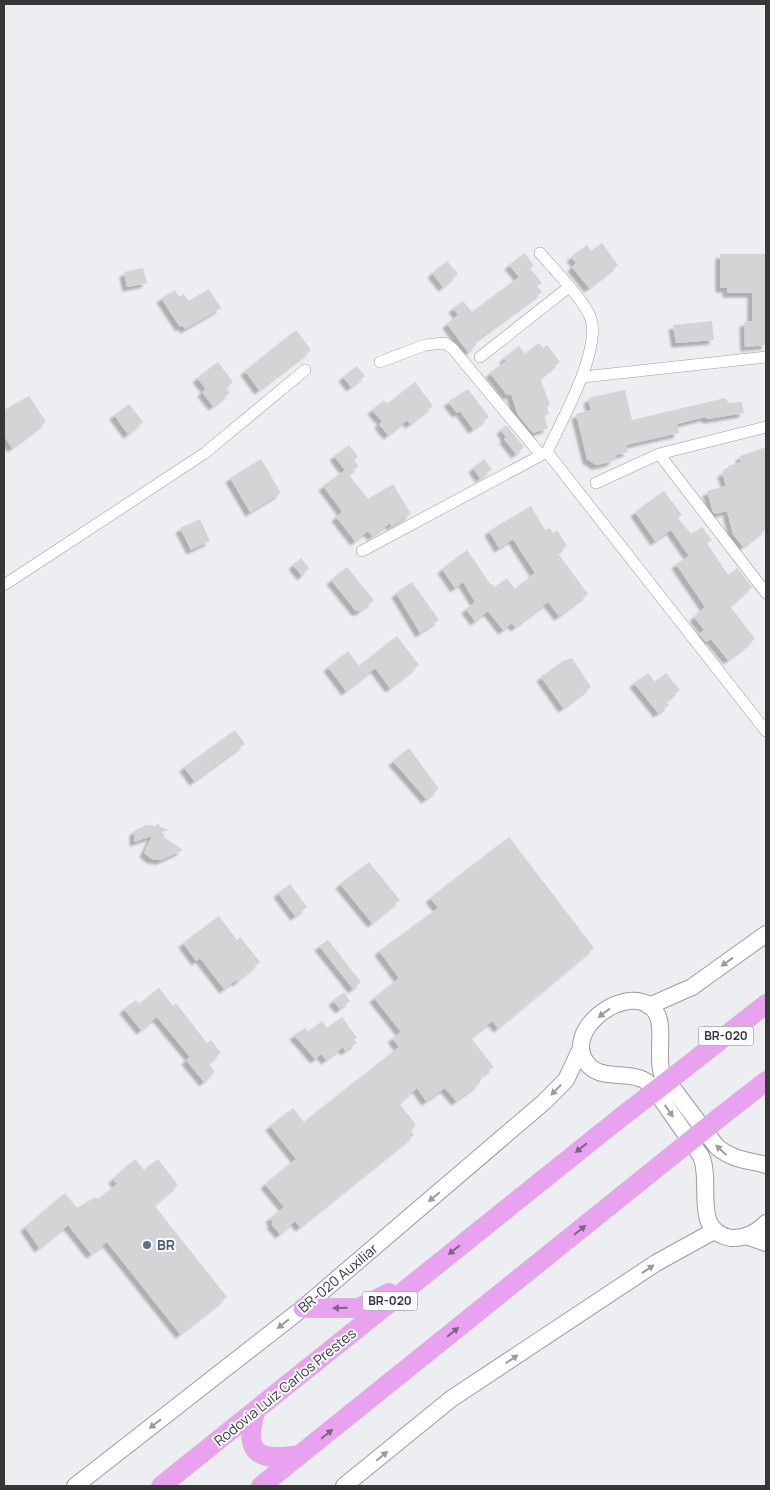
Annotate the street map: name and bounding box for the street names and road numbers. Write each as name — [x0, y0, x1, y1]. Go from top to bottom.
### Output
road number: BR-020 — [698, 1026, 754, 1046]
street label: BR-020 Auxiliar — [294, 1239, 381, 1317]
road number: BR-020 — [362, 1292, 418, 1310]
street label: Rodovia Luiz Carlos Prestes — [210, 1323, 360, 1450]

